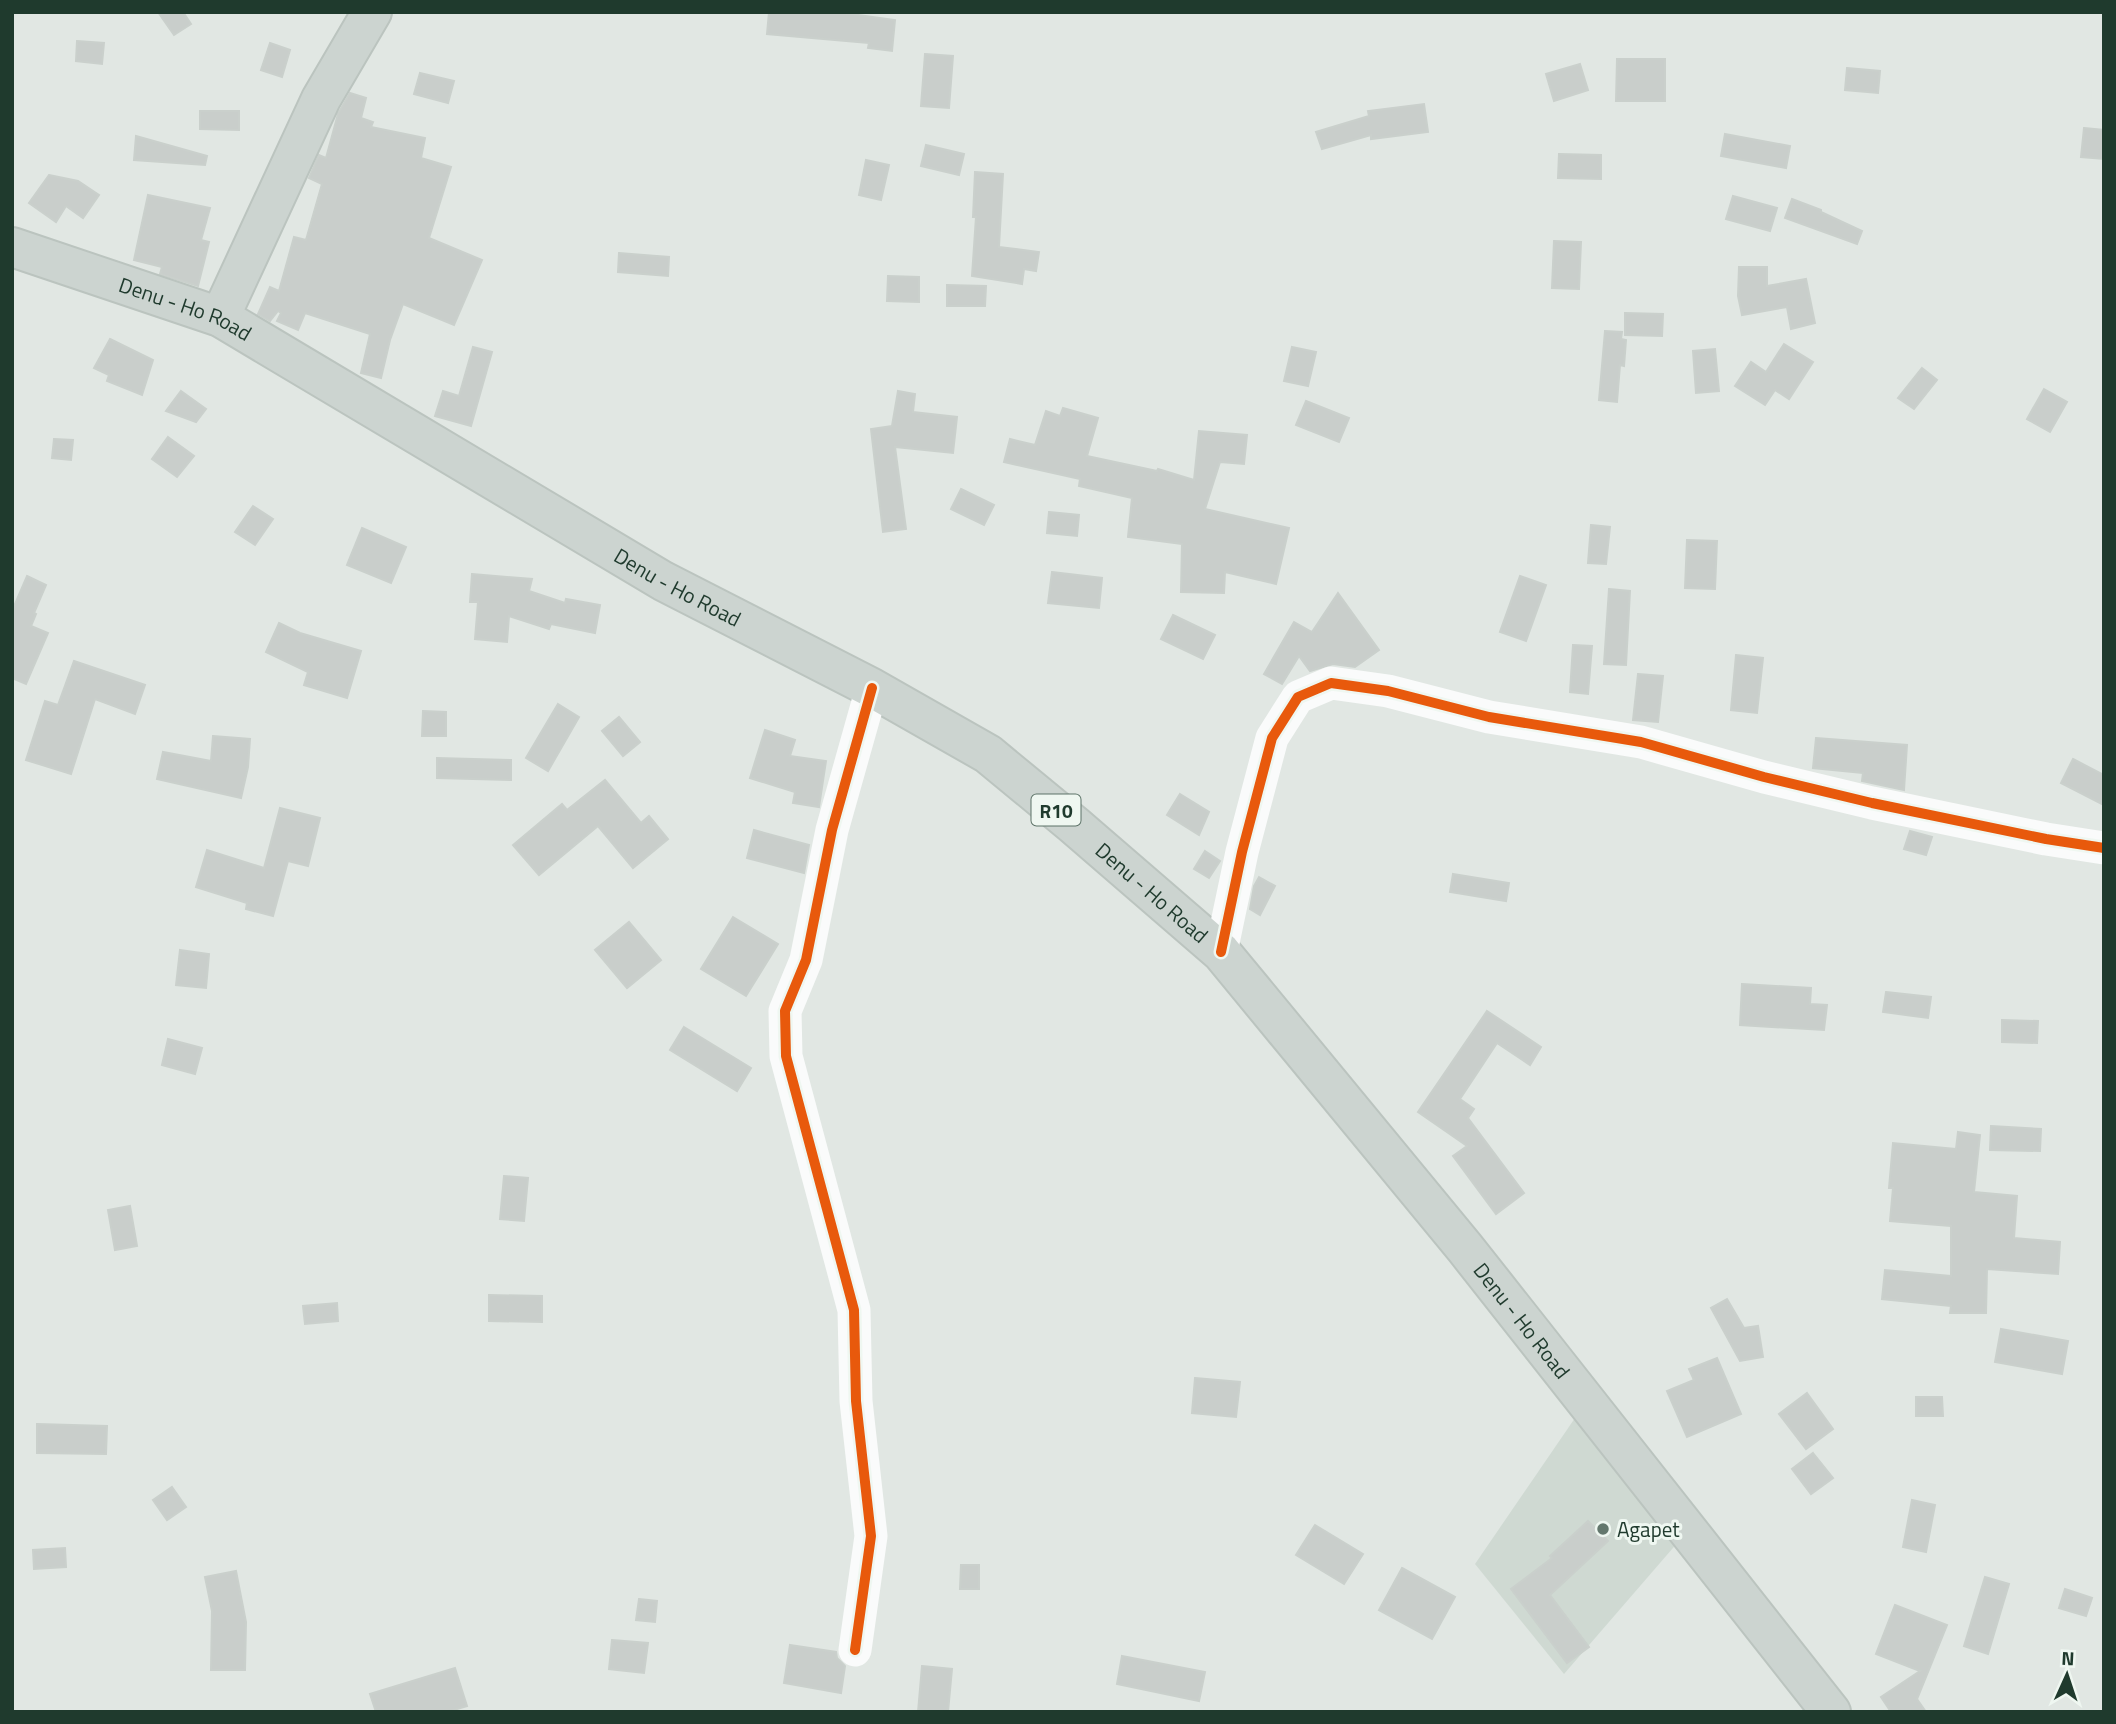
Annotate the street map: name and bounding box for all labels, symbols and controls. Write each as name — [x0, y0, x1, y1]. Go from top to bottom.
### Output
street label: Denu - Ho Road — [115, 268, 258, 349]
street label: Denu - Ho Road — [608, 539, 747, 634]
road number: R10 — [1032, 794, 1080, 825]
street label: Denu - Ho Road — [1088, 834, 1216, 950]
street label: Denu - Ho Road — [1466, 1255, 1578, 1385]
place label: Agapet — [1617, 1513, 1680, 1545]
marker: Agapet — [1595, 1521, 1611, 1537]
north arrow — [2032, 1640, 2102, 1710]
text: N — [2061, 1643, 2075, 1672]

